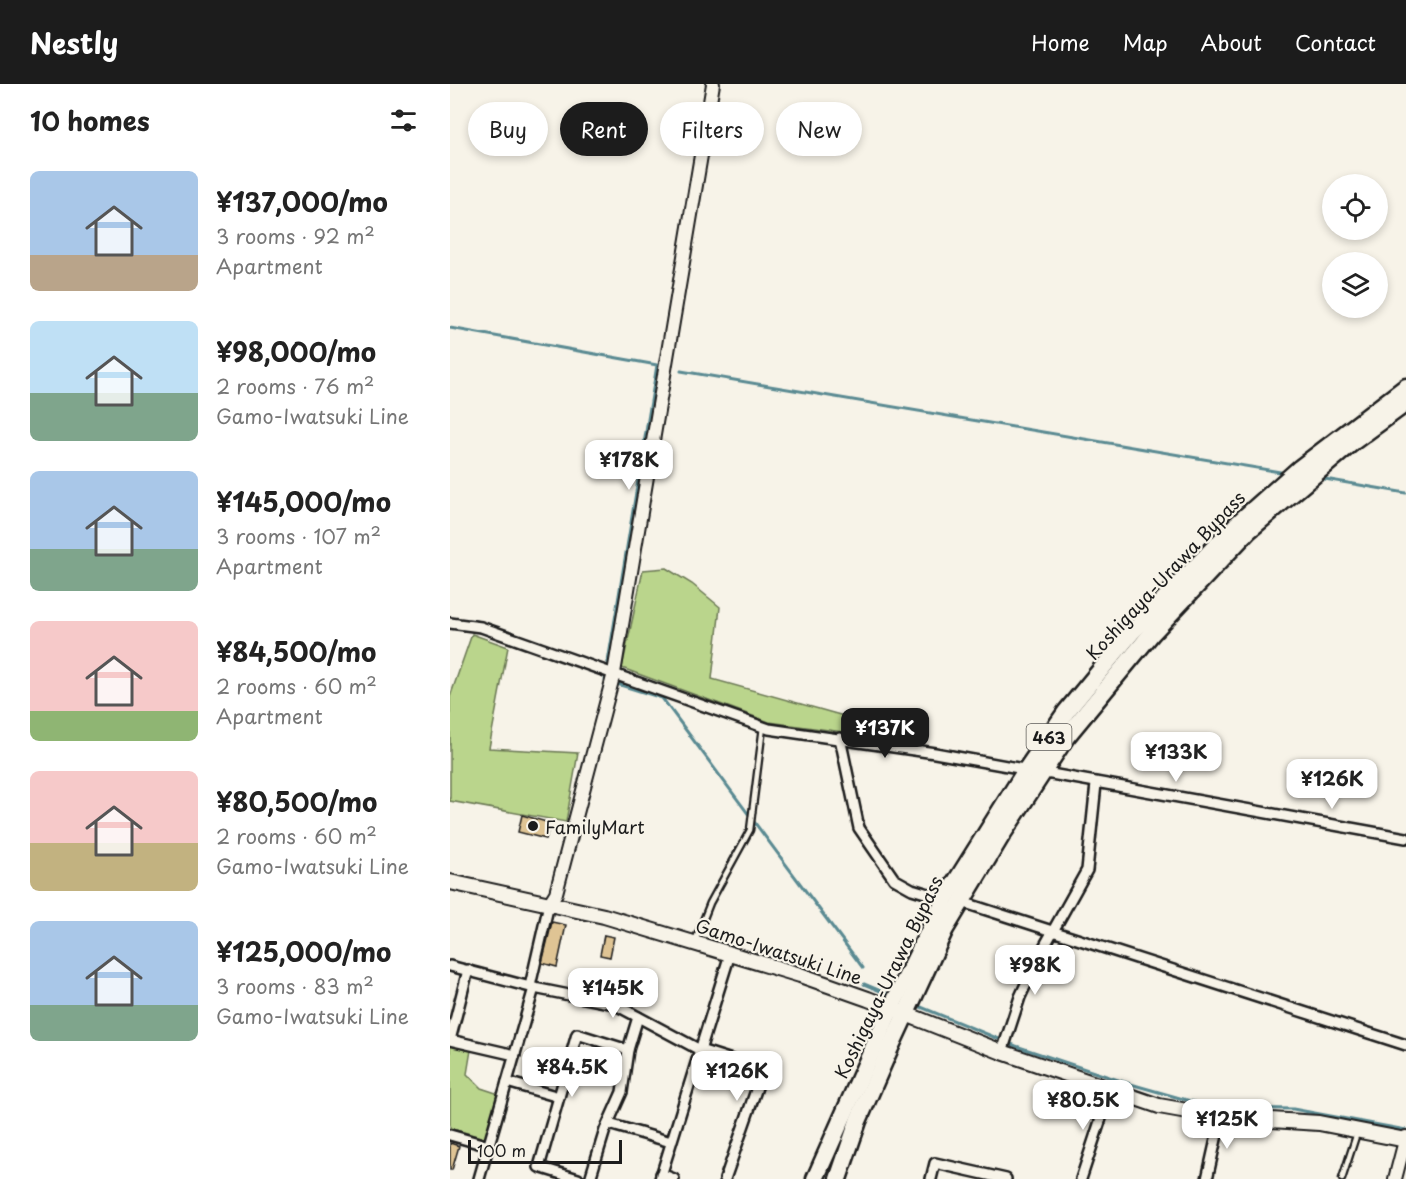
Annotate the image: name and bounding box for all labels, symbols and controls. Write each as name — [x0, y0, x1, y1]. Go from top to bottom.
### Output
text: Nestly — [30, 21, 118, 64]
text: Home — [1031, 26, 1090, 58]
text: Map — [1123, 26, 1168, 58]
text: About — [1201, 26, 1262, 58]
text: Contact — [1295, 26, 1376, 58]
text: 10 homes — [30, 101, 150, 140]
chip: Buy — [468, 102, 548, 156]
chip: Rent — [560, 102, 648, 156]
chip: Filters — [660, 102, 764, 156]
chip: New — [776, 102, 862, 156]
icon: filters — [387, 104, 420, 137]
map controls — [1322, 174, 1388, 318]
button: locate — [1322, 174, 1388, 240]
text: ¥137,000/mo — [216, 182, 388, 221]
icon: home — [78, 195, 150, 267]
text: 3 rooms · 92 m² — [216, 221, 375, 251]
text: Apartment — [216, 251, 323, 281]
button: layers — [1322, 252, 1388, 318]
text: ¥98,000/mo — [216, 332, 376, 371]
icon: home — [78, 345, 150, 417]
text: 2 rooms · 76 m² — [216, 371, 374, 401]
text: Gamo-Iwatsuki Line — [216, 401, 409, 431]
pin: ¥178K — [587, 440, 671, 491]
text: ¥178K — [599, 444, 659, 474]
text: ¥145,000/mo — [216, 482, 391, 521]
street label: Koshigaya-Urawa Bypass — [1079, 484, 1251, 666]
icon: home — [78, 495, 150, 567]
text: 3 rooms · 107 m² — [216, 521, 381, 551]
text: Apartment — [216, 551, 323, 581]
text: ¥84,500/mo — [216, 632, 376, 671]
icon: home — [78, 645, 150, 717]
text: 2 rooms · 60 m² — [216, 671, 377, 701]
text: Apartment — [216, 701, 323, 731]
pin: ¥137K — [843, 708, 927, 759]
text: ¥137K — [855, 712, 915, 742]
road number: 463 — [1026, 724, 1072, 750]
pin: ¥133K — [1134, 732, 1218, 783]
text: ¥133K — [1145, 736, 1207, 766]
pin: ¥126K — [1290, 759, 1374, 810]
text: ¥126K — [1300, 763, 1364, 793]
text: ¥80,500/mo — [216, 782, 377, 821]
icon: home — [78, 795, 150, 867]
place label: FamilyMart — [545, 813, 645, 840]
marker: FamilyMart — [526, 819, 540, 833]
text: 2 rooms · 60 m² — [216, 821, 377, 851]
text: Gamo-Iwatsuki Line — [216, 851, 409, 881]
street label: Koshigaya-Urawa Bypass — [827, 871, 949, 1083]
street label: Gamo-Iwatsuki Line — [692, 911, 866, 991]
text: ¥125,000/mo — [216, 932, 391, 971]
icon: home — [78, 945, 150, 1017]
pin: ¥98K — [999, 945, 1071, 996]
text: ¥98K — [1009, 949, 1061, 979]
pin: ¥145K — [571, 968, 655, 1019]
text: 3 rooms · 83 m² — [216, 971, 374, 1001]
text: ¥145K — [582, 972, 644, 1002]
text: Gamo-Iwatsuki Line — [216, 1001, 409, 1031]
pin: ¥84.5K — [523, 1047, 621, 1098]
text: ¥84.5K — [536, 1051, 608, 1081]
pin: ¥126K — [695, 1051, 779, 1102]
text: ¥126K — [705, 1055, 769, 1085]
pin: ¥80.5K — [1034, 1080, 1132, 1131]
text: ¥80.5K — [1047, 1084, 1119, 1114]
pin: ¥125K — [1185, 1099, 1269, 1150]
text: ¥125K — [1196, 1103, 1258, 1133]
scale bar — [468, 1137, 622, 1164]
text: 100 m — [477, 1138, 526, 1162]

